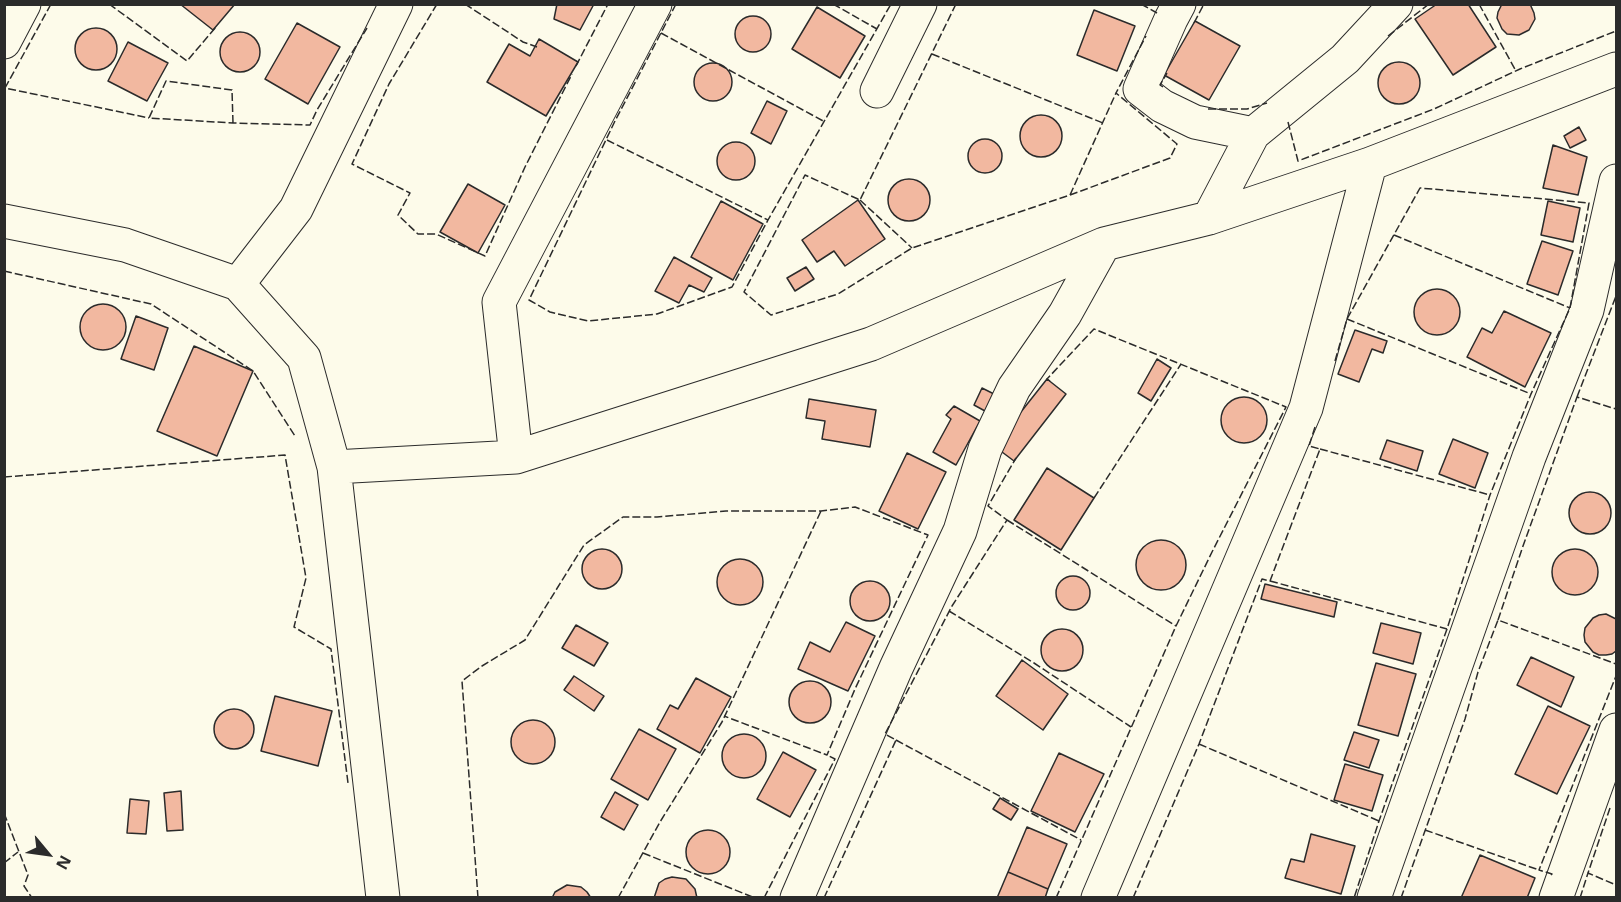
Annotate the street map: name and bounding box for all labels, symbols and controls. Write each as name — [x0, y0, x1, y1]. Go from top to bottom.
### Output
north arrow — [18, 824, 78, 884]
text: N — [51, 852, 77, 874]

